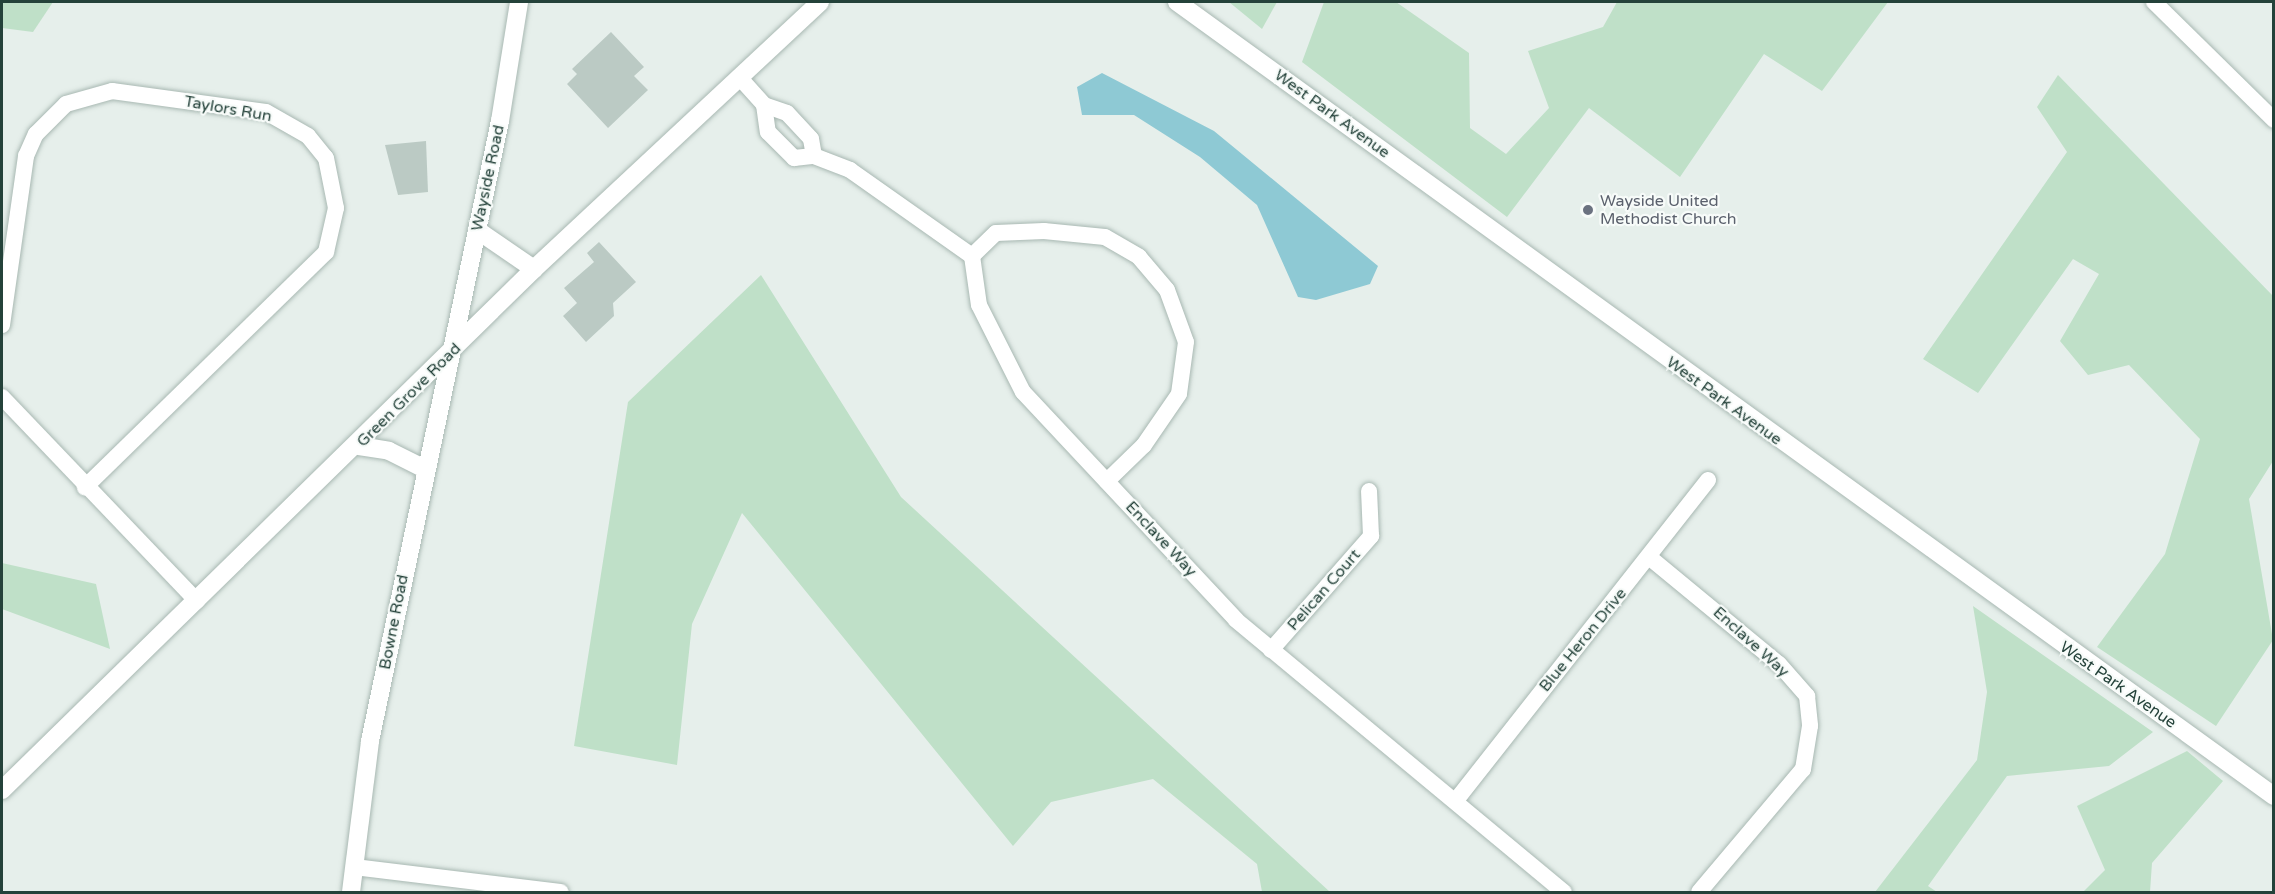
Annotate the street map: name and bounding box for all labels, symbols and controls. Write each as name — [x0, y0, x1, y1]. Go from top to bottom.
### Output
street label: West Park Avenue — [1271, 66, 1393, 162]
street label: Taylors Run — [183, 92, 273, 126]
street label: Wayside Road — [467, 123, 509, 233]
place label: Wayside United Methodist Church — [1600, 191, 1737, 229]
marker: Wayside United Methodist Church — [1581, 203, 1595, 217]
street label: Green Grove Road — [353, 339, 465, 451]
street label: West Park Avenue — [1663, 353, 1785, 449]
street label: Enclave Way — [1121, 497, 1201, 581]
street label: Pelican Court — [1283, 545, 1365, 635]
street label: Bowne Road — [375, 573, 413, 671]
street label: Blue Heron Drive — [1535, 584, 1631, 696]
street label: Enclave Way — [1709, 603, 1793, 681]
street label: West Park Avenue — [2056, 638, 2180, 732]

